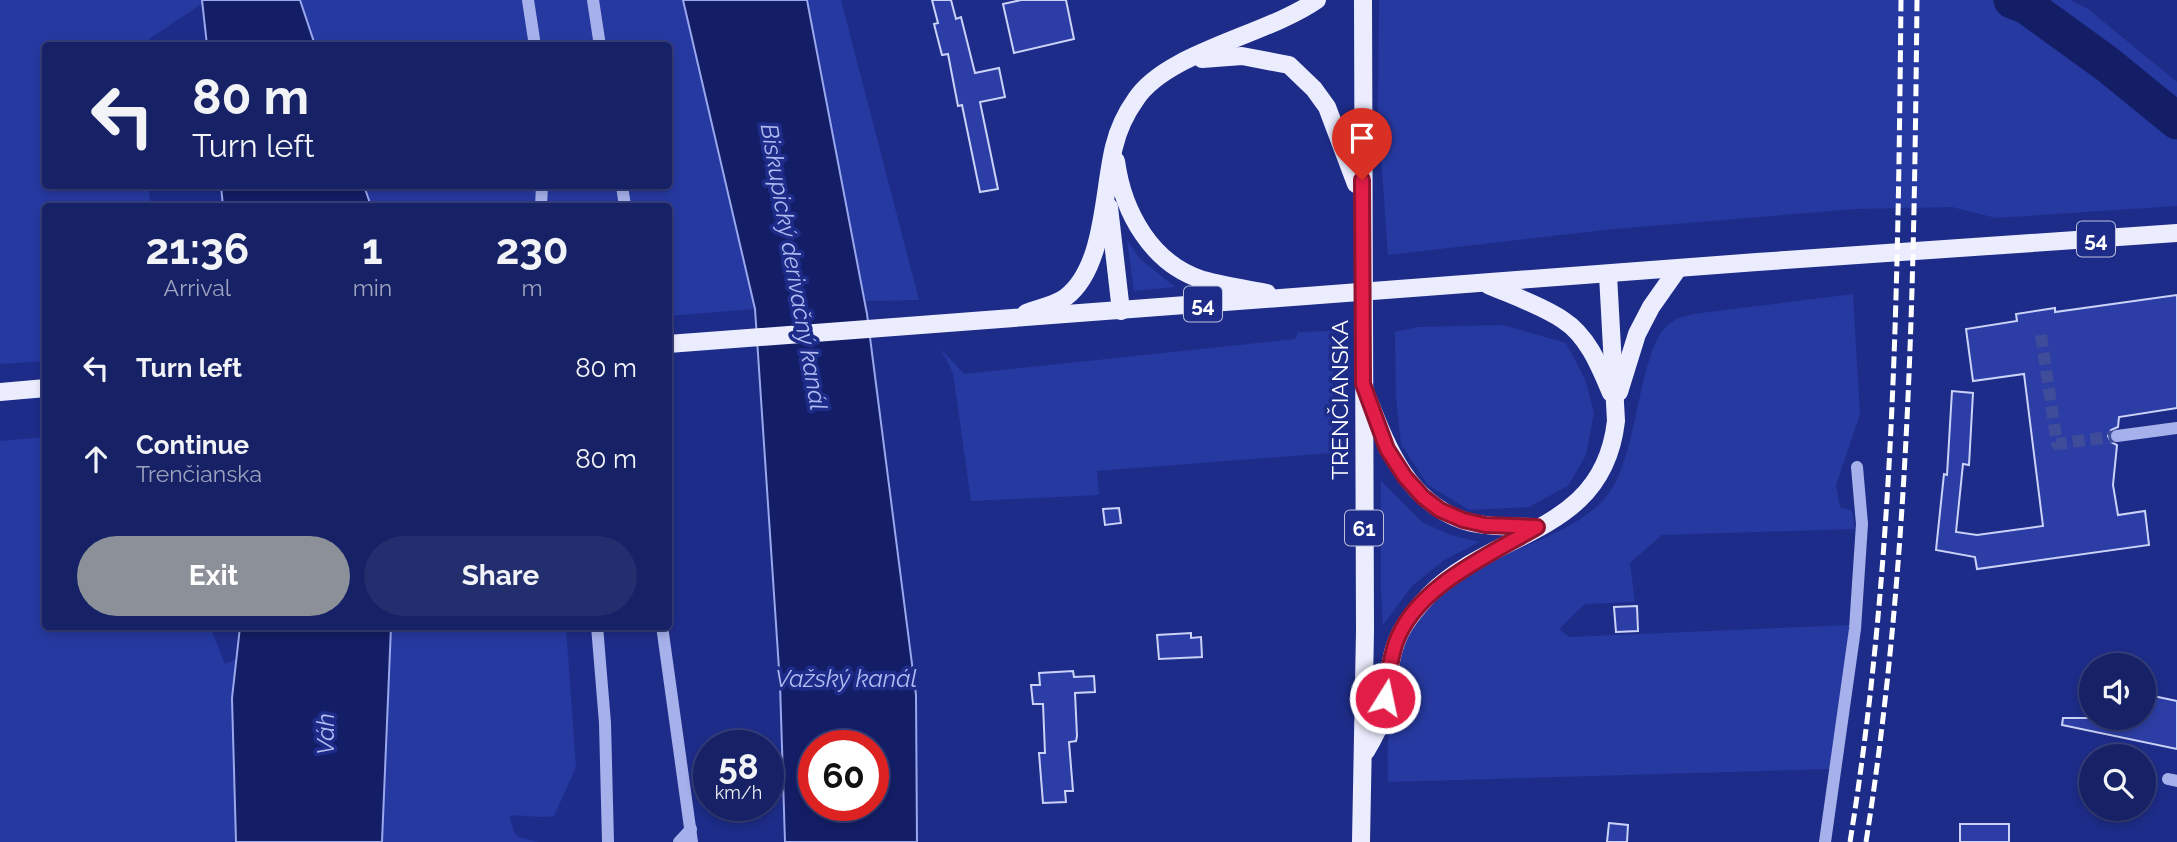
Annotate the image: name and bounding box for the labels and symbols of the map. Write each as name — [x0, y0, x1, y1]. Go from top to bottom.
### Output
pin — [1332, 108, 1392, 180]
water label: Biskupický derivačný kanál — [754, 121, 834, 413]
road number: 54 — [2077, 222, 2115, 256]
road number: 54 — [1184, 286, 1222, 322]
street label: TRENČIANSKA — [1326, 320, 1353, 480]
road number: 61 — [1345, 510, 1383, 546]
position arrow — [1348, 661, 1422, 735]
water label: Važský kanál — [775, 664, 917, 693]
water label: Váh — [311, 713, 340, 755]
speed limit sign: 60 — [798, 730, 889, 821]

